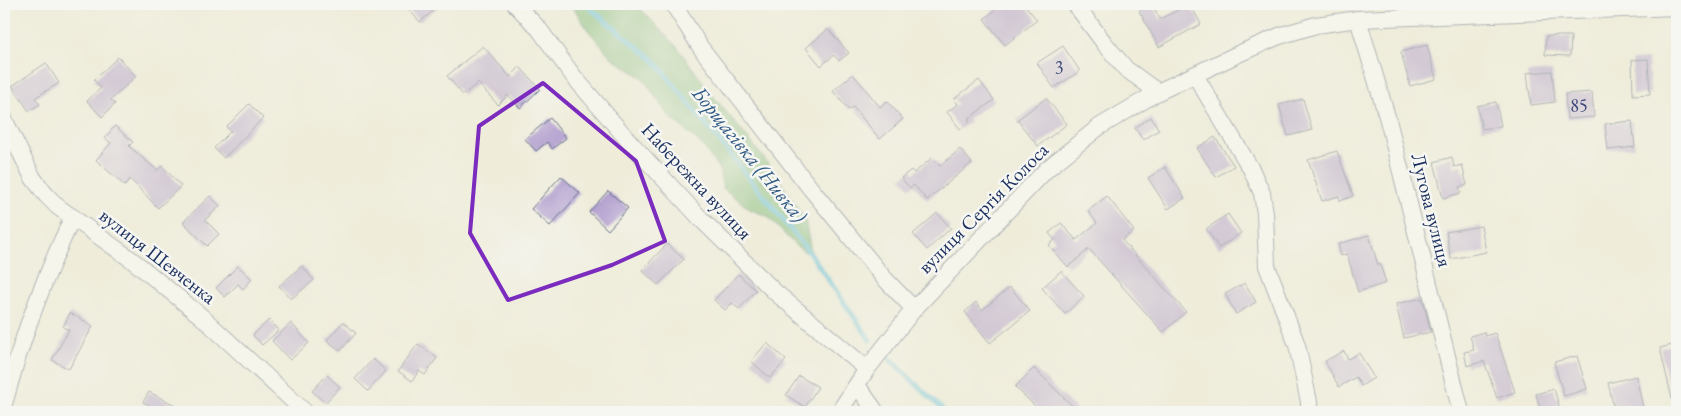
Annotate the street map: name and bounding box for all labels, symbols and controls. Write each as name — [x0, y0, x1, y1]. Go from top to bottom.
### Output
house number: 3 — [1055, 56, 1063, 79]
water label: Борщагівка (Нивка) — [686, 79, 814, 228]
house number: 85 — [1570, 94, 1588, 117]
street label: Набережна вулиця — [636, 117, 758, 245]
street label: вулиця Сергія Колоса — [912, 137, 1054, 279]
street label: Лугова вулиця — [1405, 150, 1459, 270]
street label: вулиця Шевченка — [94, 202, 222, 310]

